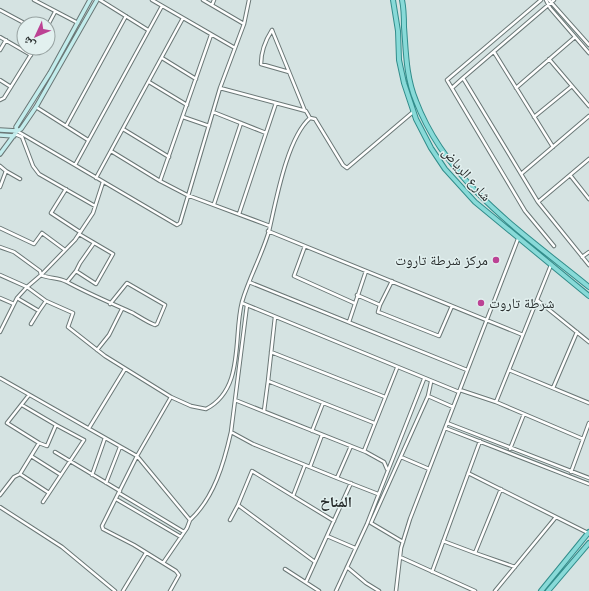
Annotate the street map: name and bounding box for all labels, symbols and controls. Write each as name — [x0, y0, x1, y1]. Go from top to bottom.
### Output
north arrow — [16, 16, 56, 56]
text: ش — [19, 33, 39, 52]
street label: شارع الرياض — [438, 143, 495, 206]
place label: مركز شرطة تاروت — [395, 251, 488, 269]
marker: مركز شرطة تاروت — [491, 255, 501, 265]
place label: شرطة تاروت — [489, 294, 554, 312]
marker: شرطة تاروت — [476, 298, 486, 308]
district label: المناخ — [320, 492, 352, 511]

